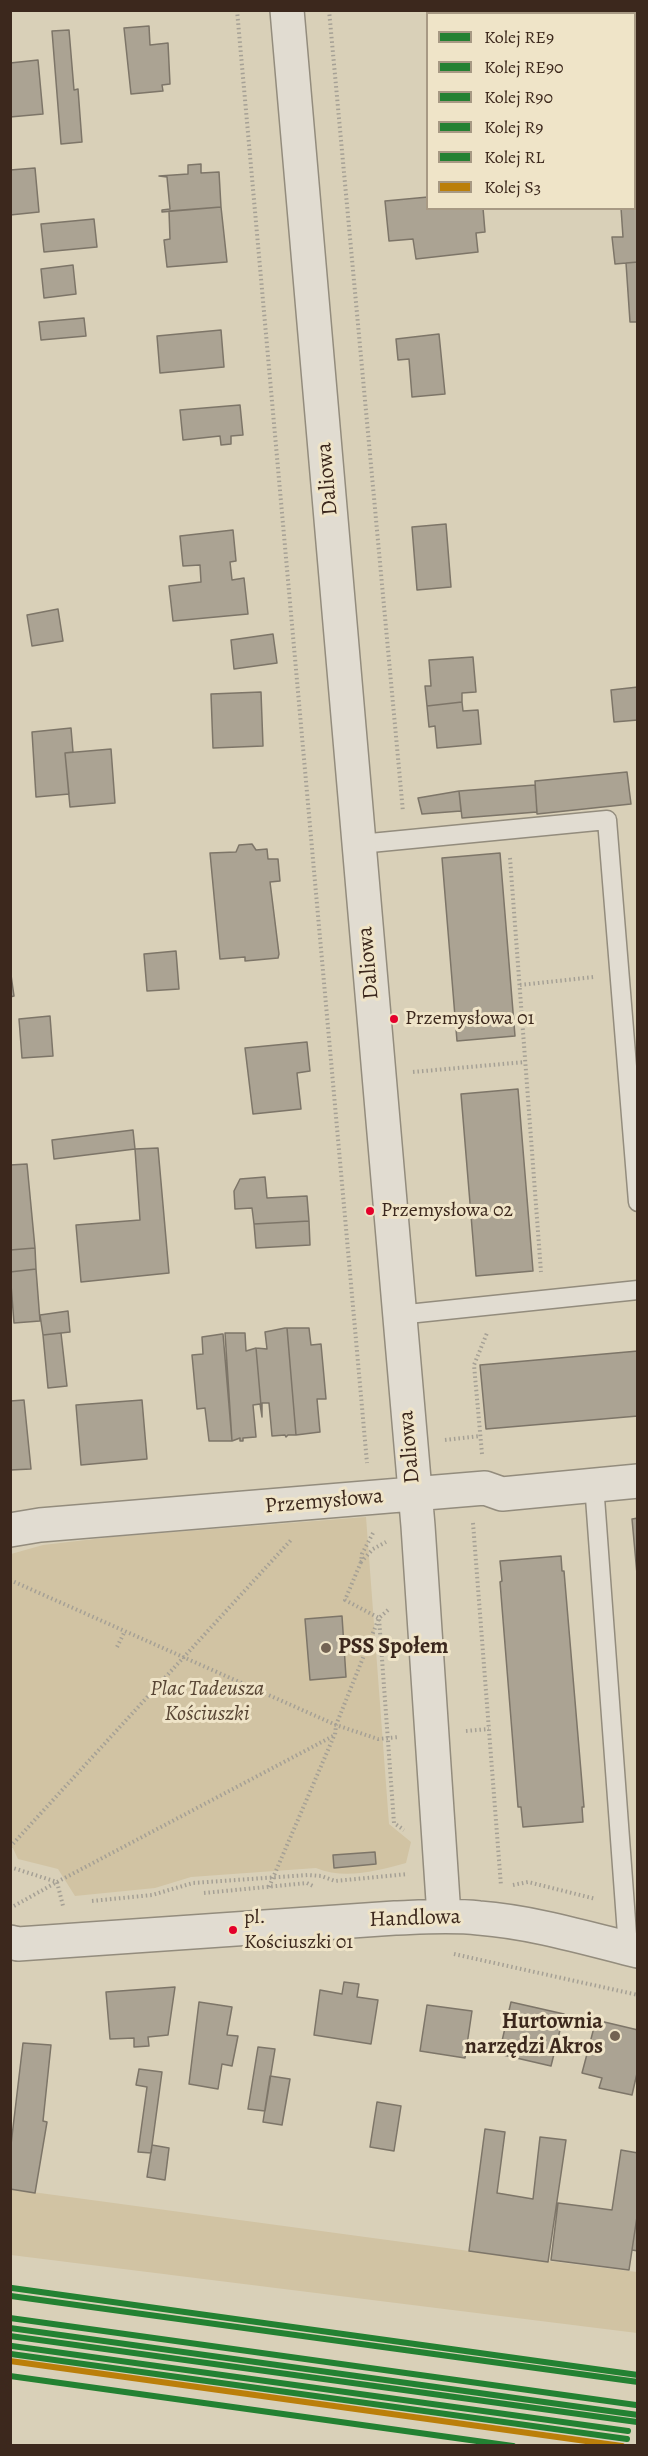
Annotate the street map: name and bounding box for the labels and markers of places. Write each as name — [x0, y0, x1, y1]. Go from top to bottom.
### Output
place label: Przemysłowa 01 — [405, 1007, 534, 1031]
marker: Przemysłowa 01 — [388, 1013, 400, 1025]
place label: Przemysłowa 02 — [381, 1199, 513, 1223]
marker: Przemysłowa 02 — [364, 1205, 376, 1217]
place label: PSS Społem — [338, 1635, 449, 1661]
marker: PSS Społem — [319, 1641, 333, 1655]
place label: pl. Kościuszki 01 — [244, 1906, 353, 1953]
marker: pl. Kościuszki 01 — [227, 1924, 239, 1936]
place label: Hurtownia narzędzi Akros — [464, 2010, 603, 2062]
marker: Hurtownia narzędzi Akros — [608, 2029, 622, 2043]

